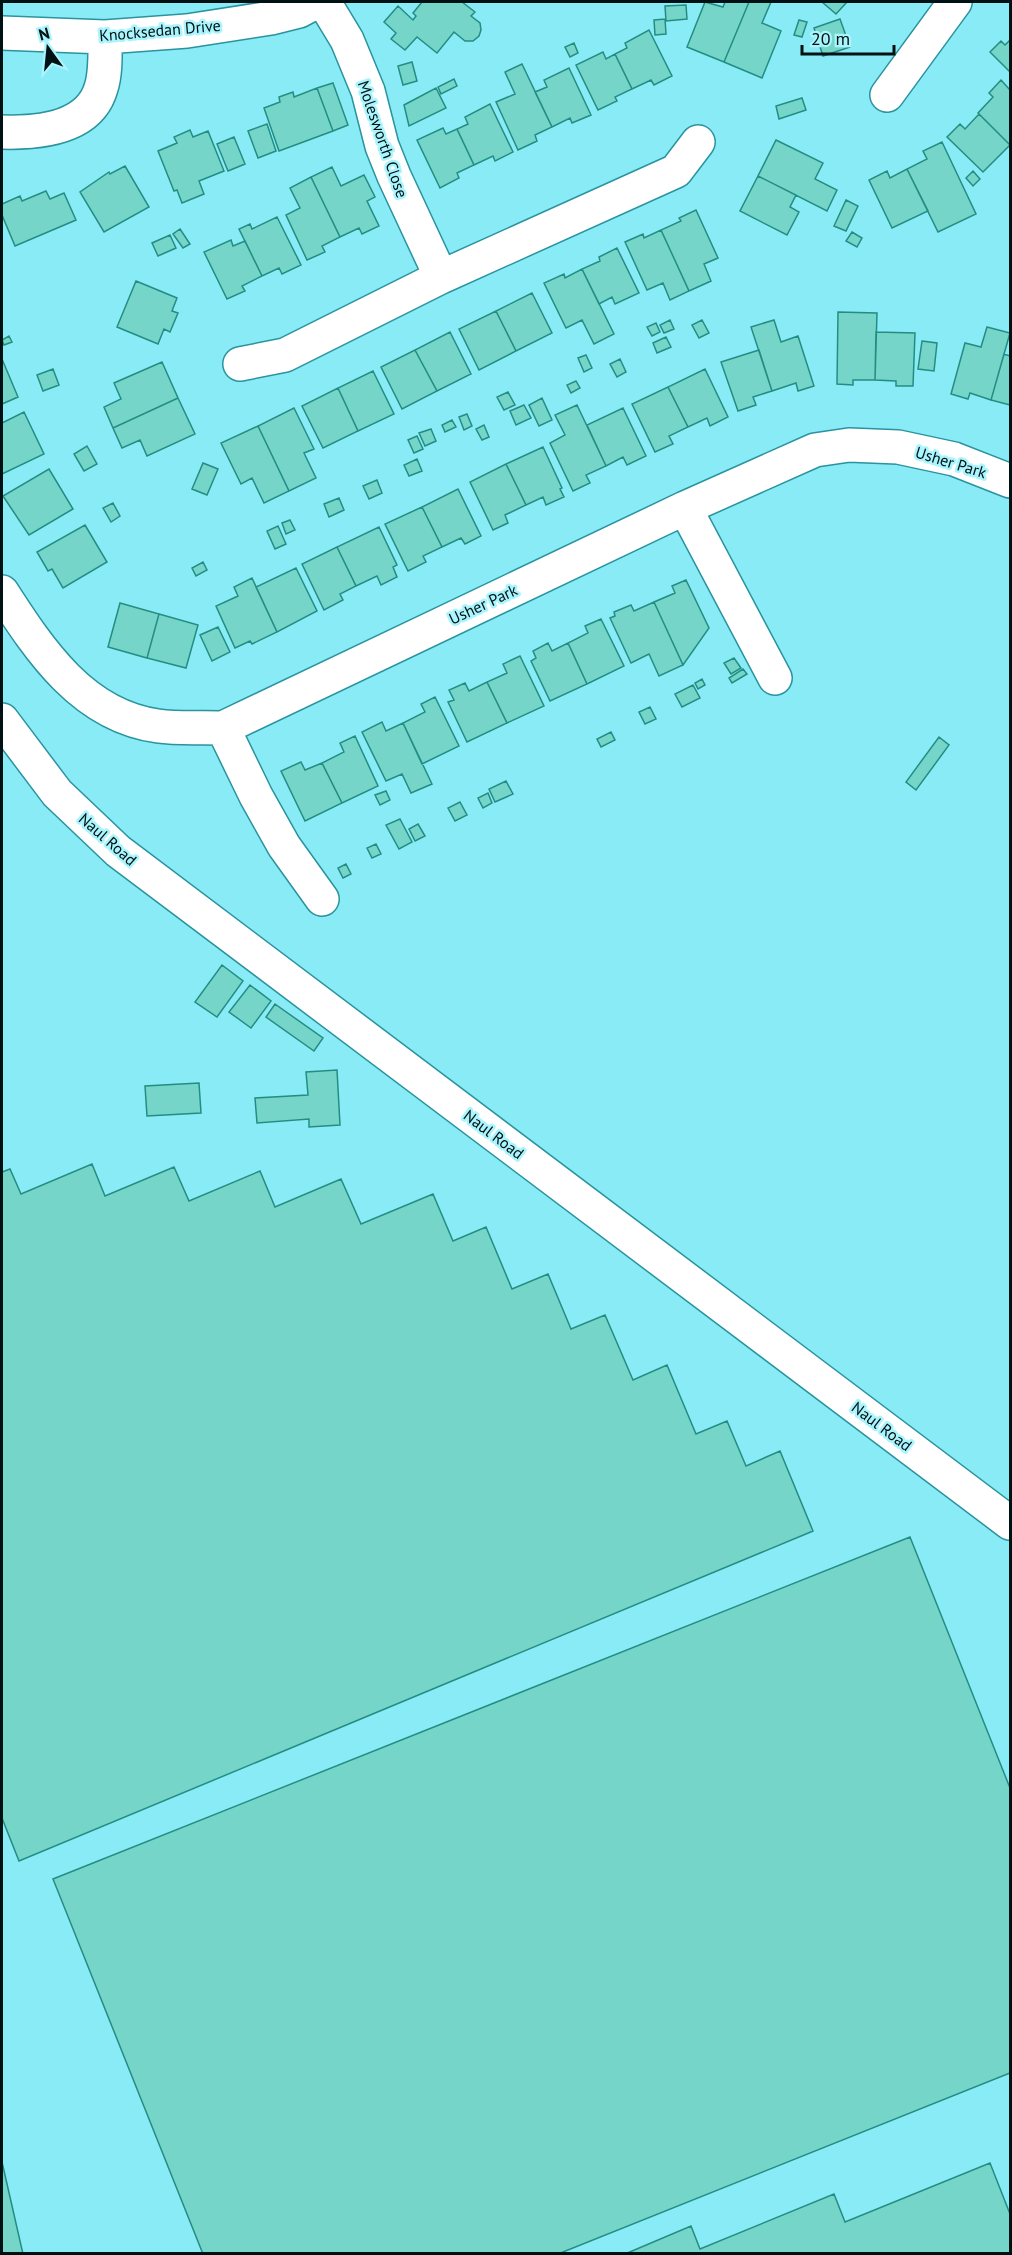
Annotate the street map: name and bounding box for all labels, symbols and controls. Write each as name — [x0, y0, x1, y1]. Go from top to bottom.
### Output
street label: Knocksedan Drive — [98, 15, 222, 45]
north arrow — [18, 18, 78, 78]
scale bar — [802, 18, 894, 56]
text: N — [36, 22, 52, 45]
text: 20 m — [811, 27, 850, 50]
street label: Molesworth Close — [354, 78, 412, 200]
street label: Usher Park — [913, 442, 989, 482]
street label: Usher Park — [446, 579, 521, 629]
street label: Naul Road — [75, 808, 141, 870]
street label: Naul Road — [460, 1105, 528, 1163]
street label: Naul Road — [848, 1397, 916, 1455]

